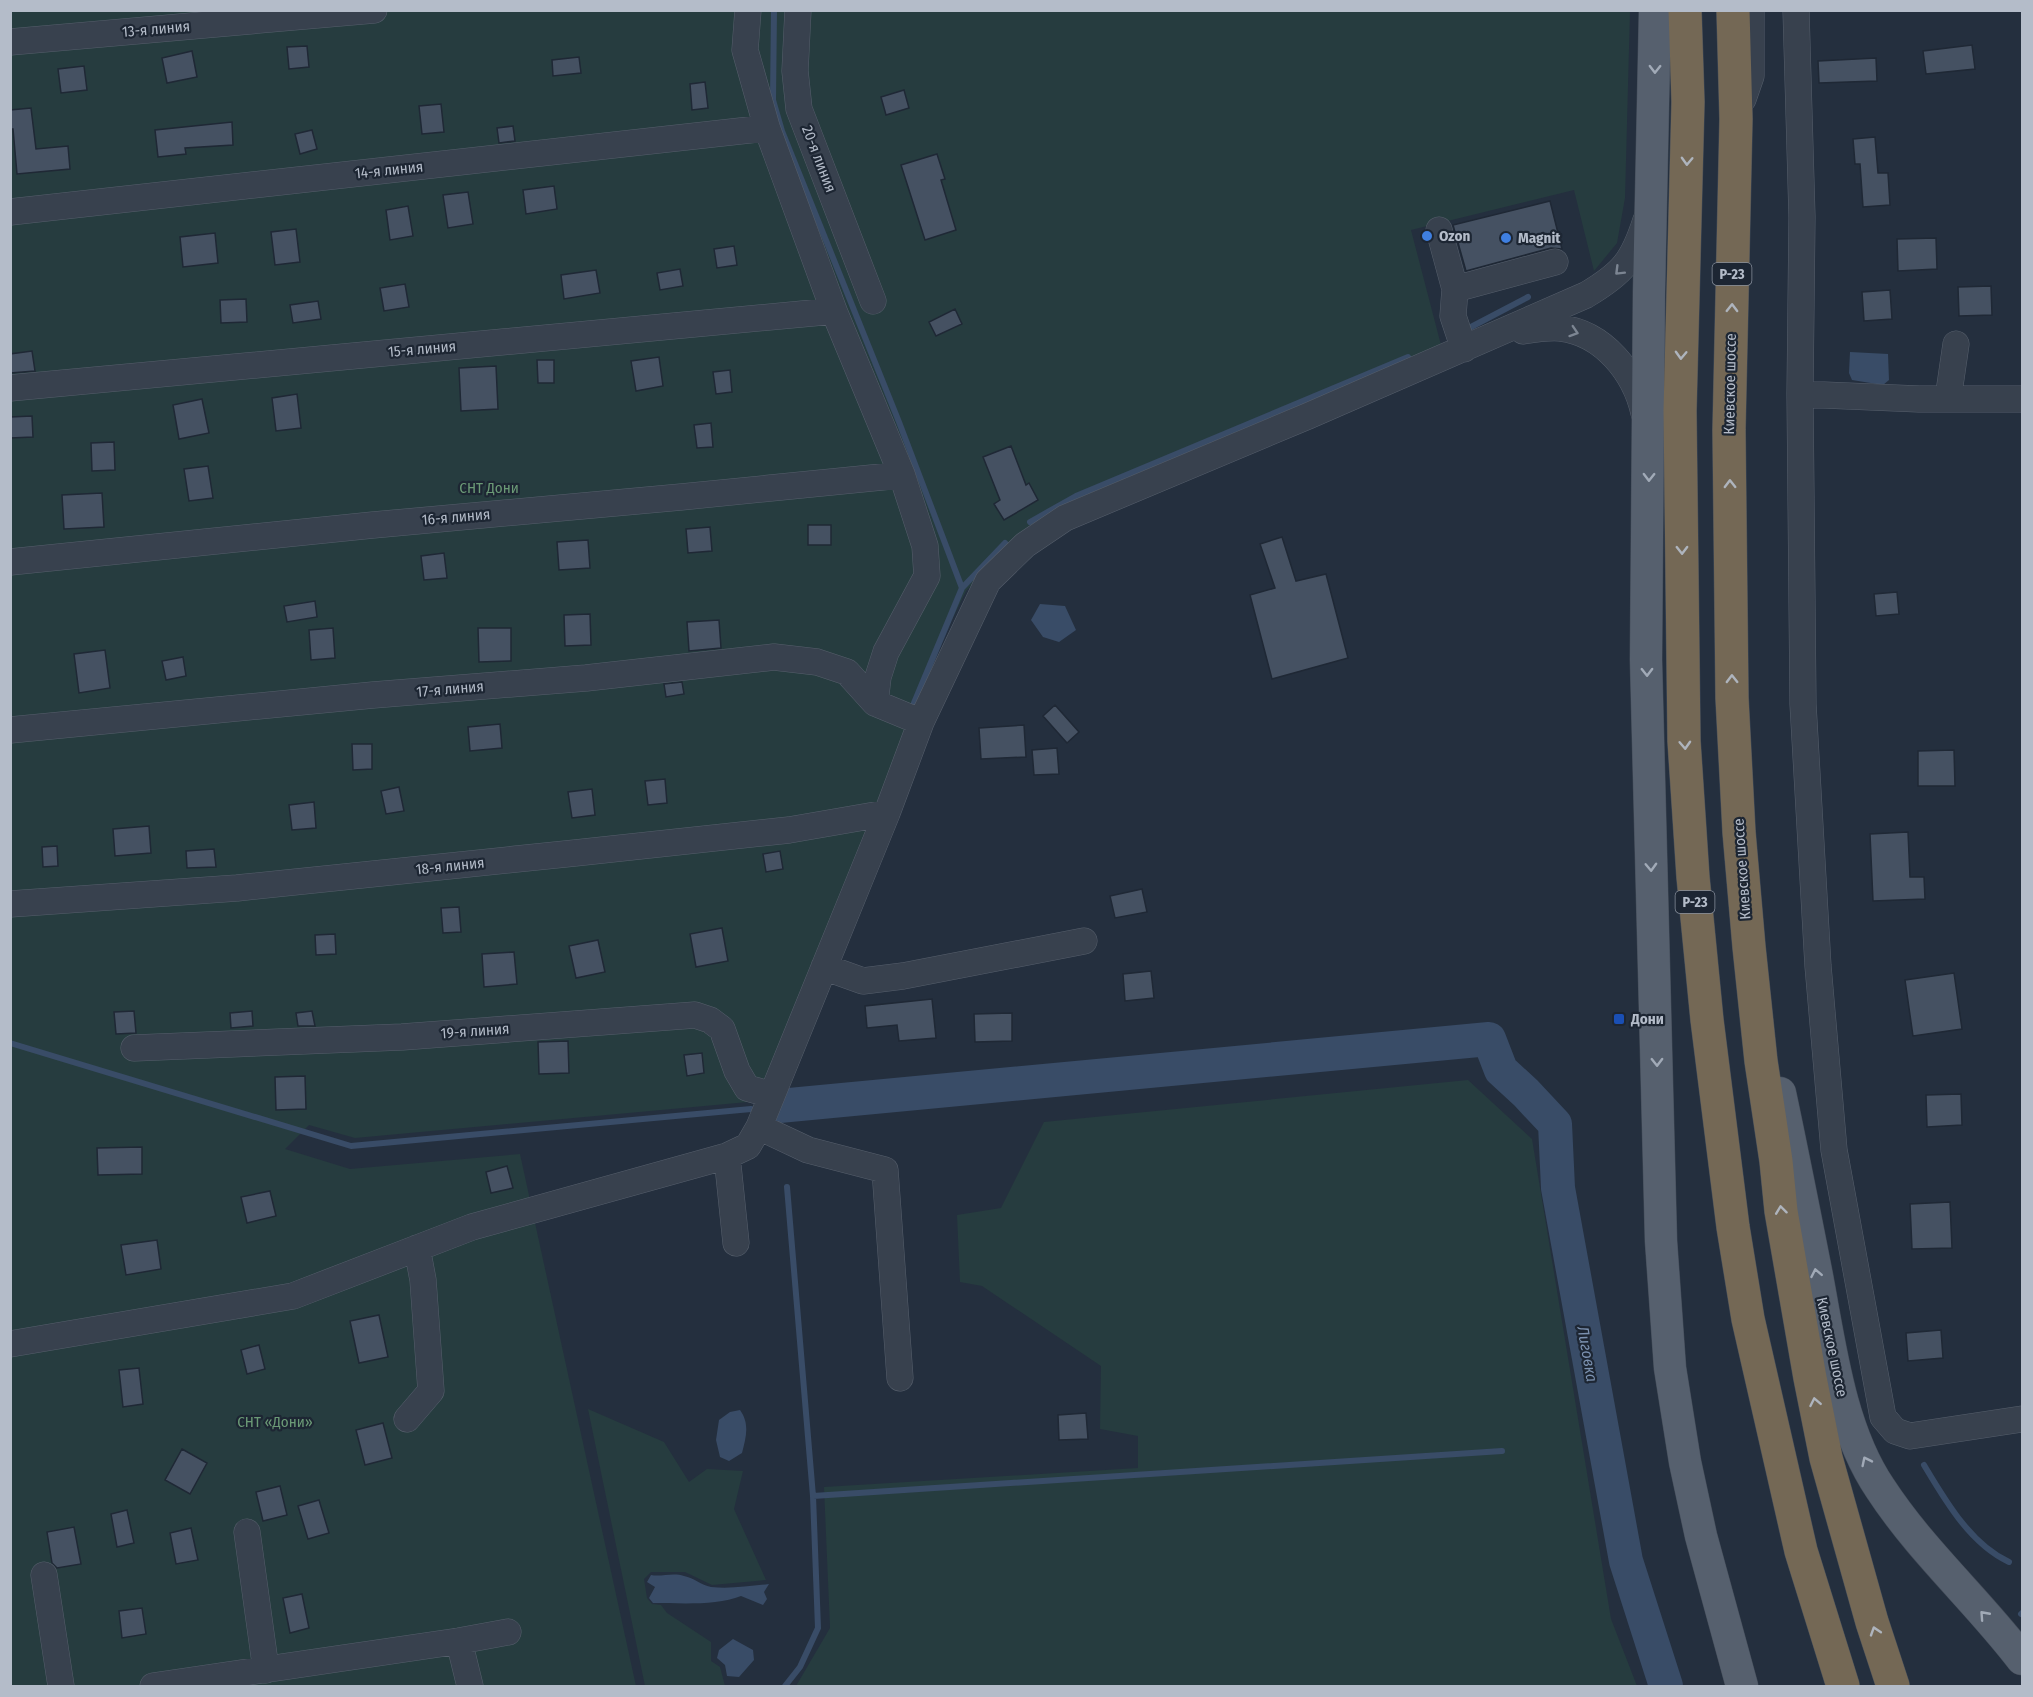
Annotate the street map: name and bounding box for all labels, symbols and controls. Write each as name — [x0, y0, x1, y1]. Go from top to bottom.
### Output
street label: 13-я линия — [121, 17, 191, 41]
one-way arrow — [1648, 64, 1661, 73]
street label: 20-я линия — [798, 123, 840, 195]
one-way arrow — [1680, 156, 1693, 165]
street label: 14-я линия — [354, 157, 424, 183]
place label: Ozon — [1439, 227, 1470, 245]
marker: Ozon — [1420, 229, 1434, 243]
place label: Magnit — [1518, 229, 1561, 247]
marker: Magnit — [1499, 231, 1513, 245]
road number: Р-23 — [1712, 263, 1752, 285]
one-way arrow — [1616, 264, 1627, 275]
one-way arrow — [1725, 304, 1738, 313]
one-way arrow — [1568, 325, 1579, 338]
street label: Киевское шоссе — [1720, 333, 1740, 435]
street label: 15-я линия — [387, 337, 457, 361]
one-way arrow — [1675, 351, 1688, 360]
one-way arrow — [1643, 472, 1655, 481]
park label: СНТ Дони — [459, 479, 519, 497]
one-way arrow — [1723, 480, 1736, 489]
street label: 16-я линия — [421, 505, 491, 529]
one-way arrow — [1676, 546, 1688, 555]
one-way arrow — [1640, 667, 1653, 676]
one-way arrow — [1726, 675, 1738, 684]
street label: 17-я линия — [416, 677, 484, 701]
one-way arrow — [1678, 741, 1691, 750]
street label: Киевское шоссе — [1729, 818, 1755, 920]
street label: 18-я линия — [415, 853, 485, 879]
one-way arrow — [1645, 862, 1658, 871]
road number: Р-23 — [1676, 891, 1714, 913]
place label: Дони — [1630, 1010, 1664, 1028]
marker: Дони — [1612, 1012, 1626, 1026]
street label: 19-я линия — [440, 1020, 510, 1042]
one-way arrow — [1651, 1057, 1663, 1066]
one-way arrow — [1775, 1205, 1788, 1214]
one-way arrow — [1810, 1268, 1823, 1278]
street label: Киевское шоссе — [1813, 1296, 1851, 1398]
water label: Лиговка — [1573, 1324, 1602, 1383]
one-way arrow — [1809, 1397, 1822, 1407]
park label: СНТ «Дони» — [237, 1413, 313, 1431]
one-way arrow — [1862, 1457, 1873, 1468]
one-way arrow — [1980, 1611, 1991, 1622]
one-way arrow — [1870, 1626, 1882, 1637]

